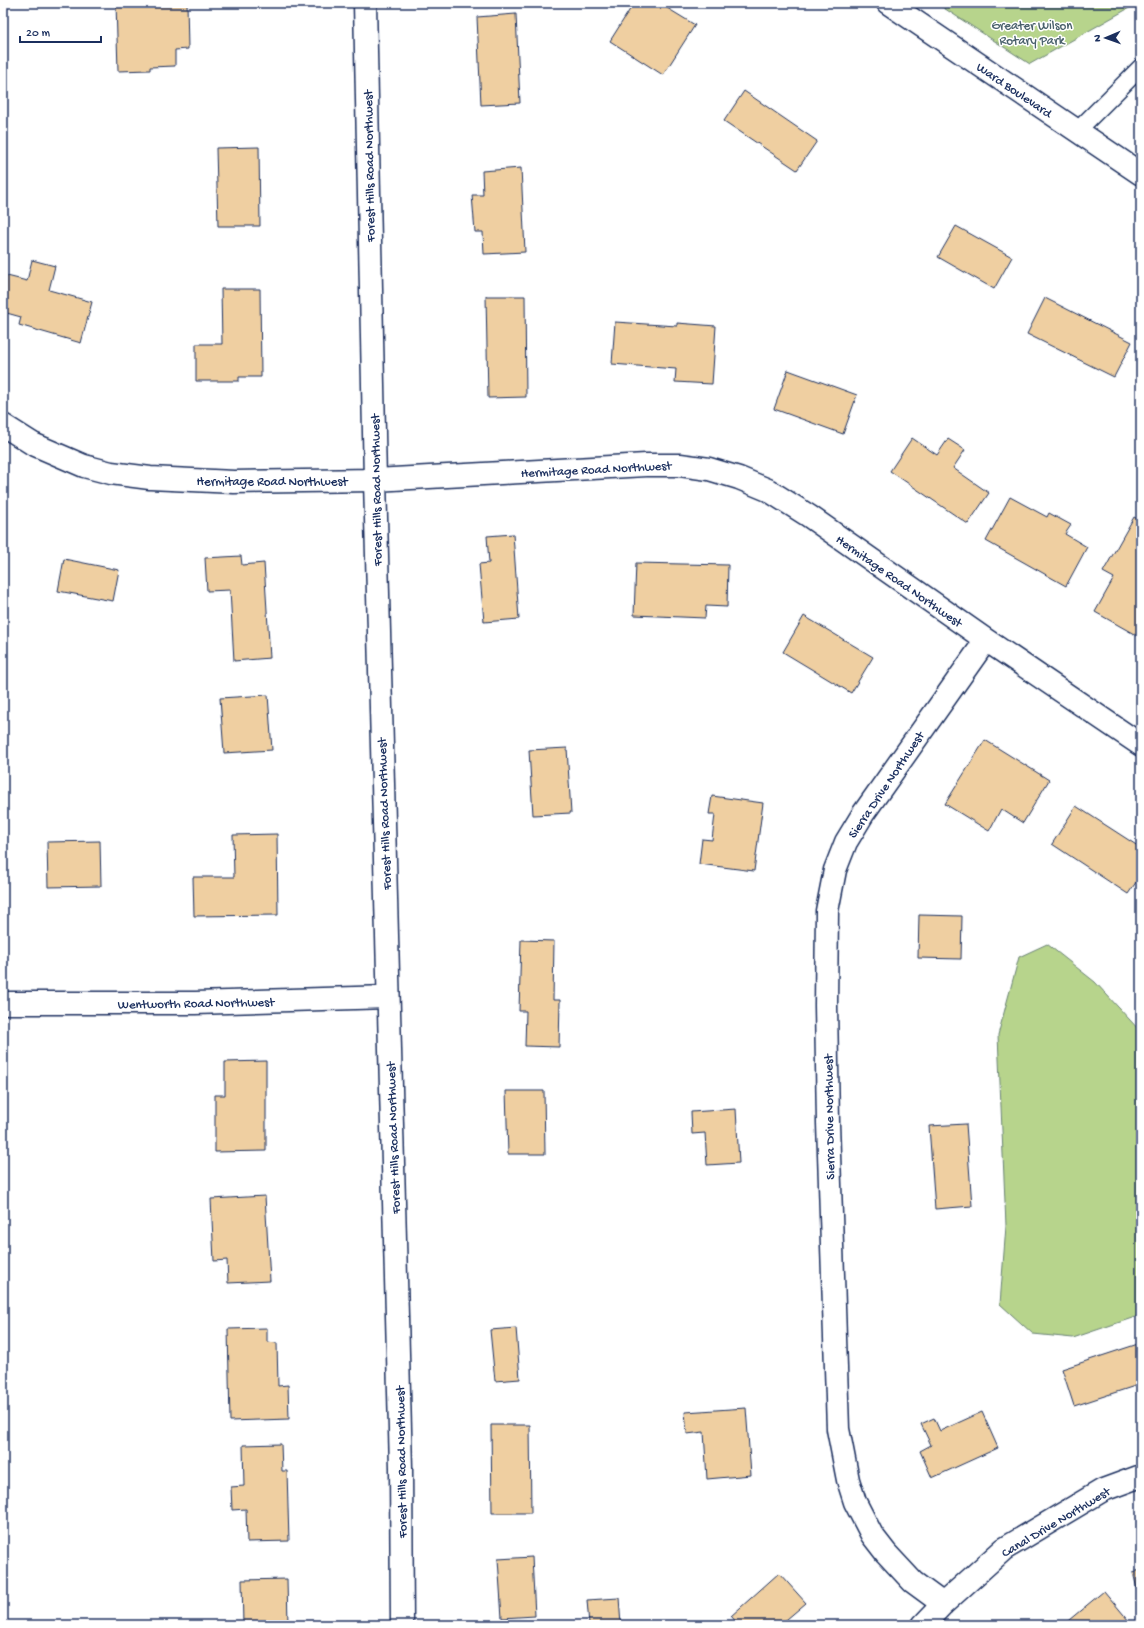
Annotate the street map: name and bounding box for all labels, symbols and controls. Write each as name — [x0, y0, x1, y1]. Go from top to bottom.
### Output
scale bar — [20, 18, 101, 44]
north arrow — [1086, 18, 1126, 58]
park label: Greater Wilson Rotary Park — [992, 19, 1073, 49]
text: 20 m — [26, 27, 51, 41]
text: N — [1092, 34, 1104, 42]
street label: Ward Boulevard — [973, 60, 1055, 123]
street label: Forest Hills Road Northwest — [362, 88, 379, 243]
street label: Forest Hills Road Northwest — [369, 412, 386, 567]
street label: Hermitage Road Northwest — [520, 459, 674, 482]
street label: Hermitage Road Northwest — [197, 475, 349, 490]
street label: Hermitage Road Northwest — [832, 533, 966, 632]
street label: Sierra Drive Northwest — [846, 728, 929, 842]
street label: Forest Hills Road Northwest — [375, 736, 396, 891]
street label: Wentworth Road Northwest — [118, 996, 276, 1013]
street label: Sierra Drive Northwest — [822, 1052, 839, 1180]
street label: Forest Hills Road Northwest — [384, 1060, 405, 1215]
street label: Forest Hills Road Northwest — [394, 1384, 411, 1539]
street label: Canal Drive Northwest — [999, 1484, 1115, 1562]

